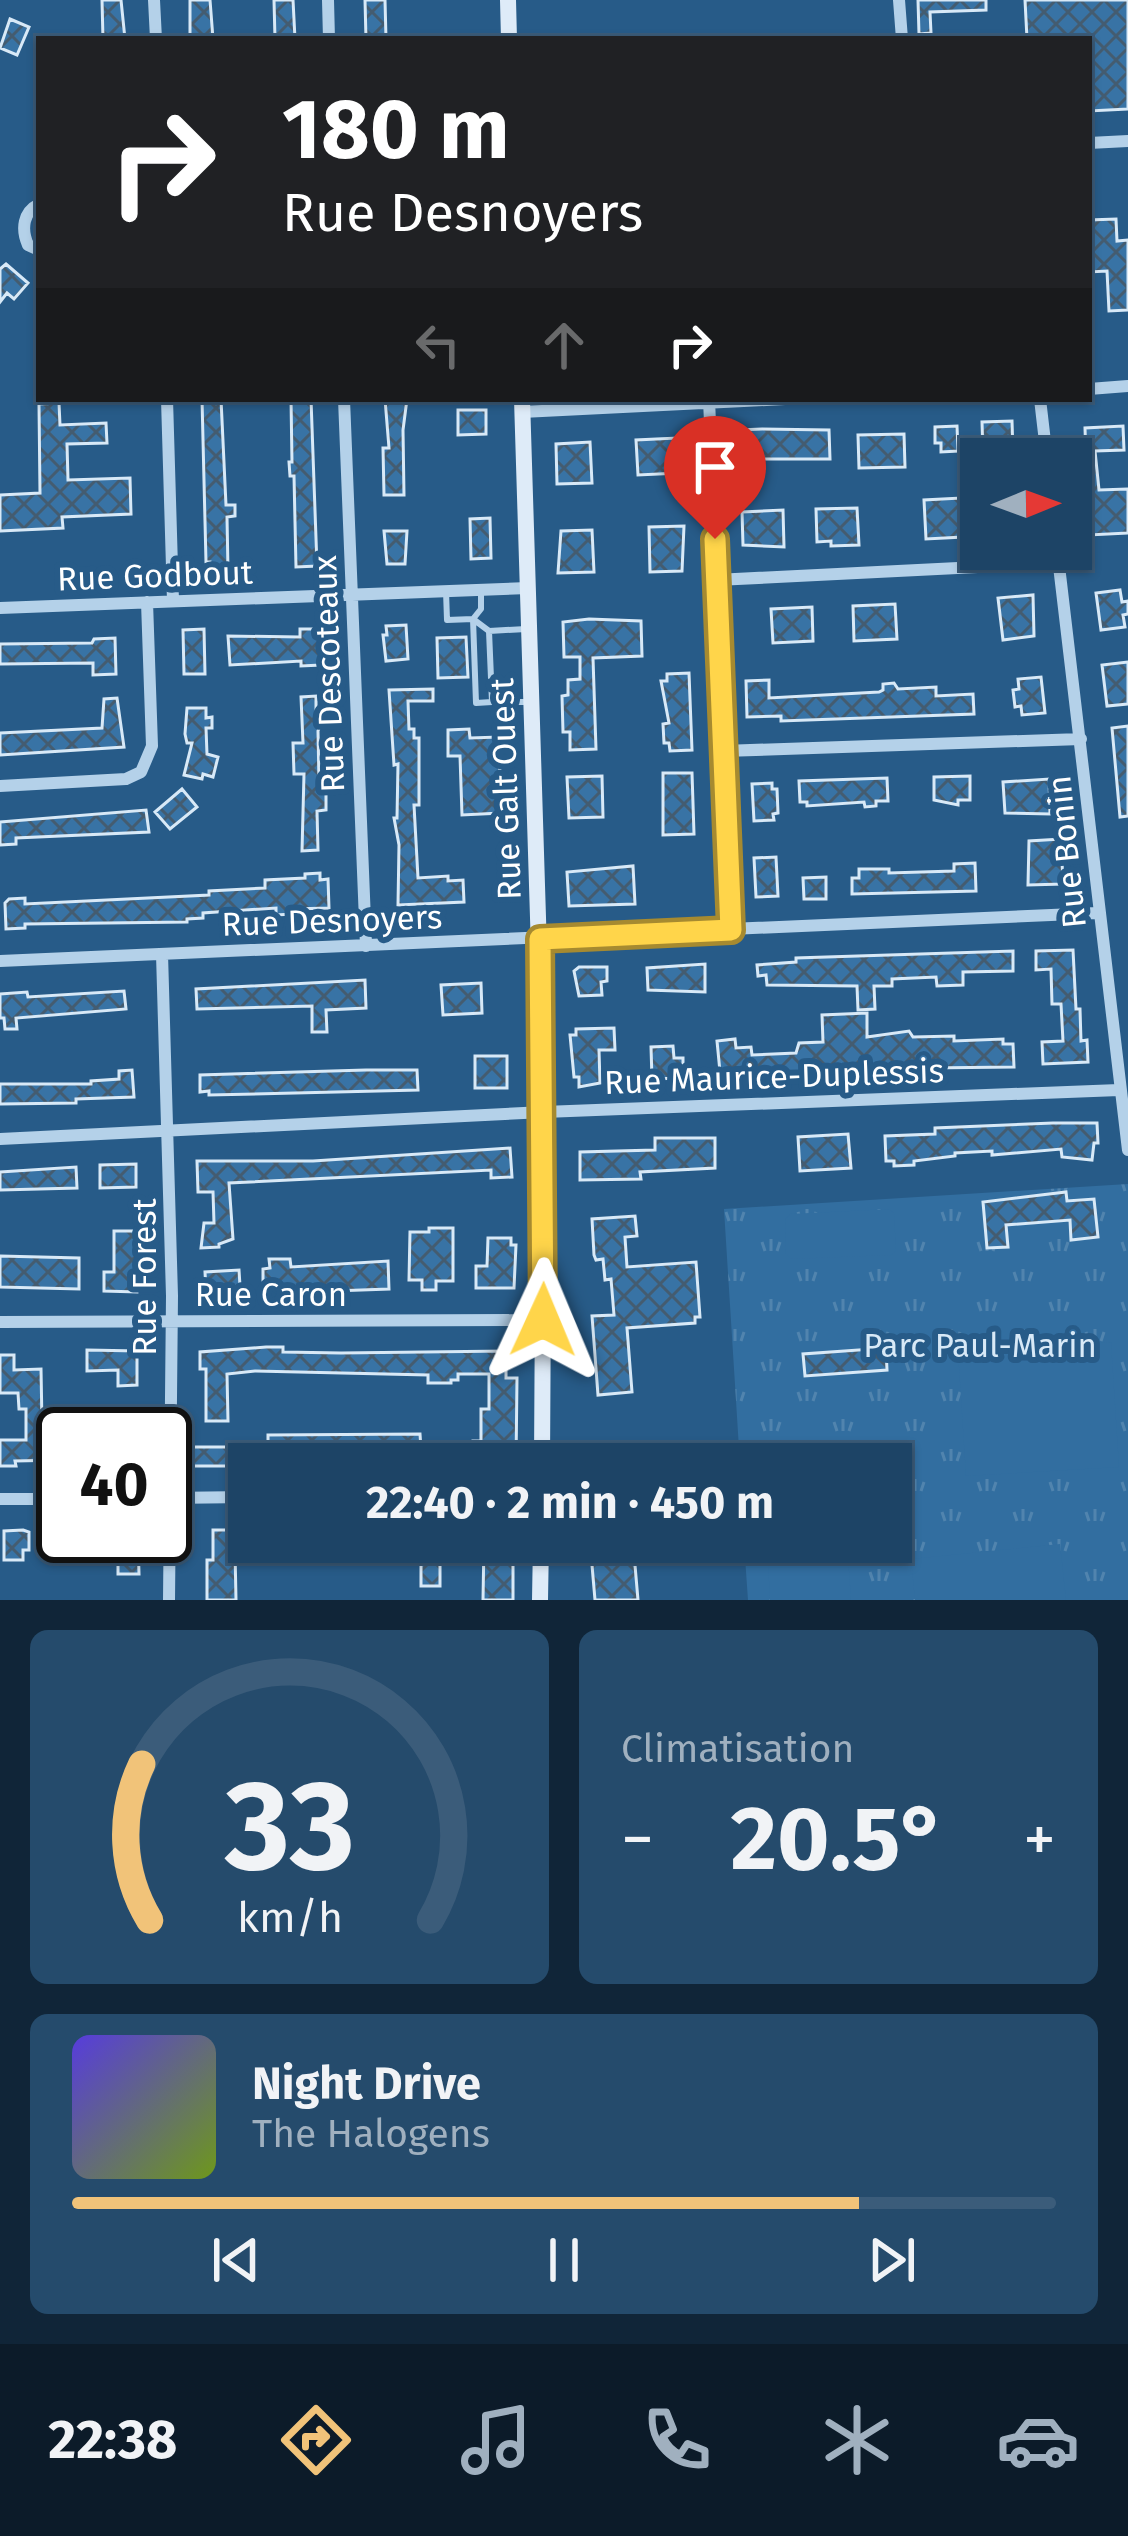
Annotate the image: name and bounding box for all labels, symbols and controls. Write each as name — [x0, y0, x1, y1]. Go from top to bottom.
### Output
text: 180 m — [282, 79, 510, 180]
icon: right — [84, 84, 240, 240]
text: Rue Desnoyers — [282, 181, 643, 245]
icon: left — [405, 312, 471, 378]
icon: ahead — [531, 312, 597, 378]
icon: right — [657, 312, 723, 378]
pin — [664, 416, 766, 539]
icon: arrive — [682, 434, 748, 500]
north arrow — [960, 438, 1092, 570]
map controls — [960, 438, 1092, 570]
street label: Rue Godbout — [57, 553, 254, 599]
street label: Rue Descoteaux — [305, 555, 353, 793]
street label: Rue Galt Ouest — [482, 677, 530, 901]
street label: Rue Bonin — [1039, 774, 1095, 930]
street label: Rue Desnoyers — [221, 897, 443, 945]
street label: Rue Maurice-Duplessis — [603, 1051, 945, 1103]
street label: Rue Forest — [125, 1198, 165, 1356]
position arrow — [480, 1257, 606, 1383]
street label: Rue Caron — [195, 1275, 347, 1315]
park label: Parc Paul-Marin — [863, 1326, 1097, 1366]
speed limit sign: 40 — [36, 1407, 192, 1563]
text: 22:40 · 2 min · 450 m — [366, 1476, 774, 1530]
text: Climatisation — [621, 1726, 854, 1772]
text: 33 — [224, 1752, 354, 1902]
text: 20.5° — [731, 1785, 946, 1893]
text: − — [621, 1800, 654, 1879]
text: + — [1023, 1800, 1056, 1879]
text: km/h — [236, 1892, 343, 1943]
text: Night Drive — [252, 2057, 481, 2111]
text: The Halogens — [252, 2111, 490, 2157]
icon: previous — [203, 2227, 269, 2293]
icon: pause — [531, 2227, 597, 2293]
icon: next — [859, 2227, 925, 2293]
icon: directions — [274, 2398, 358, 2482]
icon: music — [454, 2398, 538, 2482]
icon: phone — [635, 2398, 719, 2482]
icon: climate — [815, 2398, 899, 2482]
icon: car — [996, 2398, 1080, 2482]
text: 22:38 — [48, 2408, 177, 2472]

